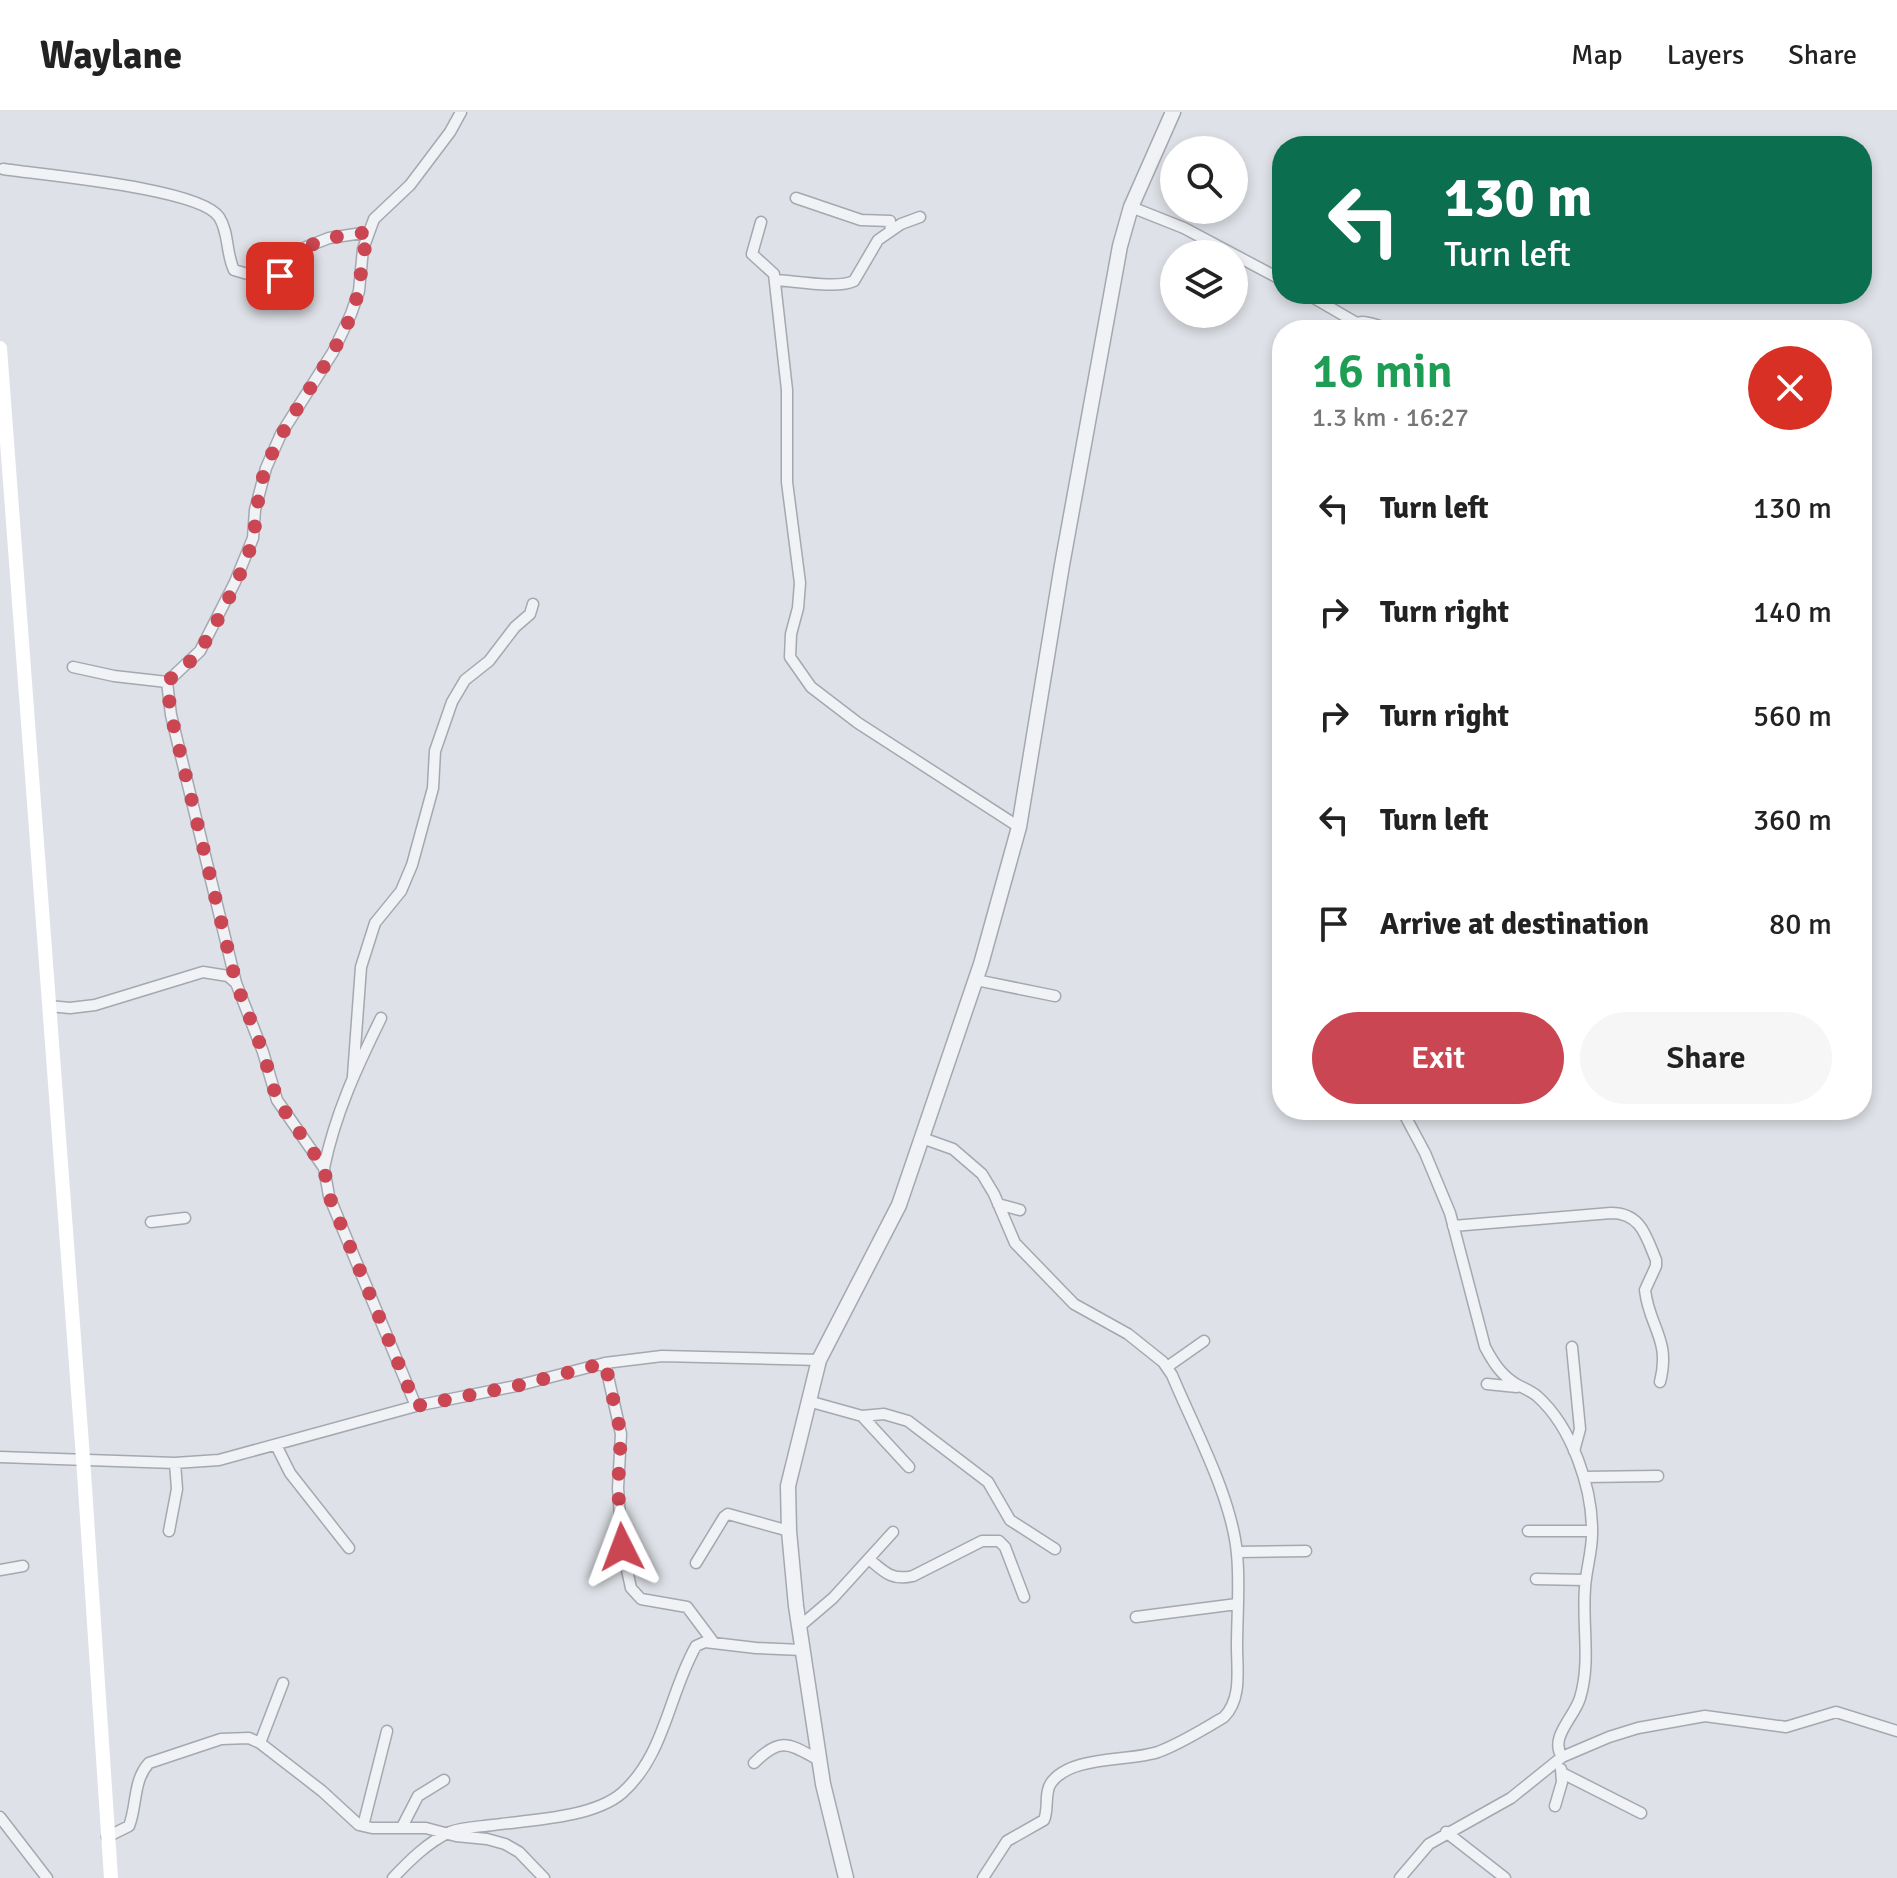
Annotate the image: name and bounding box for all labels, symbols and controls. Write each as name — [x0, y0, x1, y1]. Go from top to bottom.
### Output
text: Waylane — [40, 32, 182, 79]
text: Map — [1571, 38, 1623, 72]
text: Layers — [1667, 38, 1744, 72]
text: Share — [1788, 38, 1857, 72]
map controls — [1160, 136, 1248, 328]
button: search — [1160, 136, 1248, 224]
text: 130 m — [1444, 163, 1592, 232]
icon: left — [1312, 168, 1416, 272]
text: Turn left — [1444, 232, 1571, 277]
button: layers — [1160, 240, 1248, 328]
pin — [246, 242, 314, 310]
icon: arrive — [258, 254, 302, 298]
text: 16 min — [1312, 342, 1453, 401]
button: close — [1748, 346, 1832, 430]
text: 1.3 km · 16:27 — [1312, 402, 1469, 434]
icon: left — [1312, 486, 1356, 530]
text: Turn left — [1380, 490, 1489, 527]
text: 130 m — [1753, 490, 1832, 527]
icon: right — [1312, 590, 1356, 634]
text: Turn right — [1380, 594, 1509, 631]
text: 140 m — [1753, 594, 1832, 631]
icon: right — [1312, 694, 1356, 738]
text: Turn right — [1380, 698, 1509, 735]
text: 560 m — [1753, 698, 1832, 735]
icon: left — [1312, 798, 1356, 842]
text: Turn left — [1380, 802, 1489, 839]
text: 360 m — [1753, 802, 1832, 839]
icon: arrive — [1312, 902, 1356, 946]
text: Arrive at destination — [1380, 906, 1649, 943]
text: 80 m — [1769, 906, 1832, 943]
button: Exit — [1312, 1012, 1564, 1104]
button: Share — [1580, 1012, 1832, 1104]
position arrow — [580, 1505, 664, 1589]

